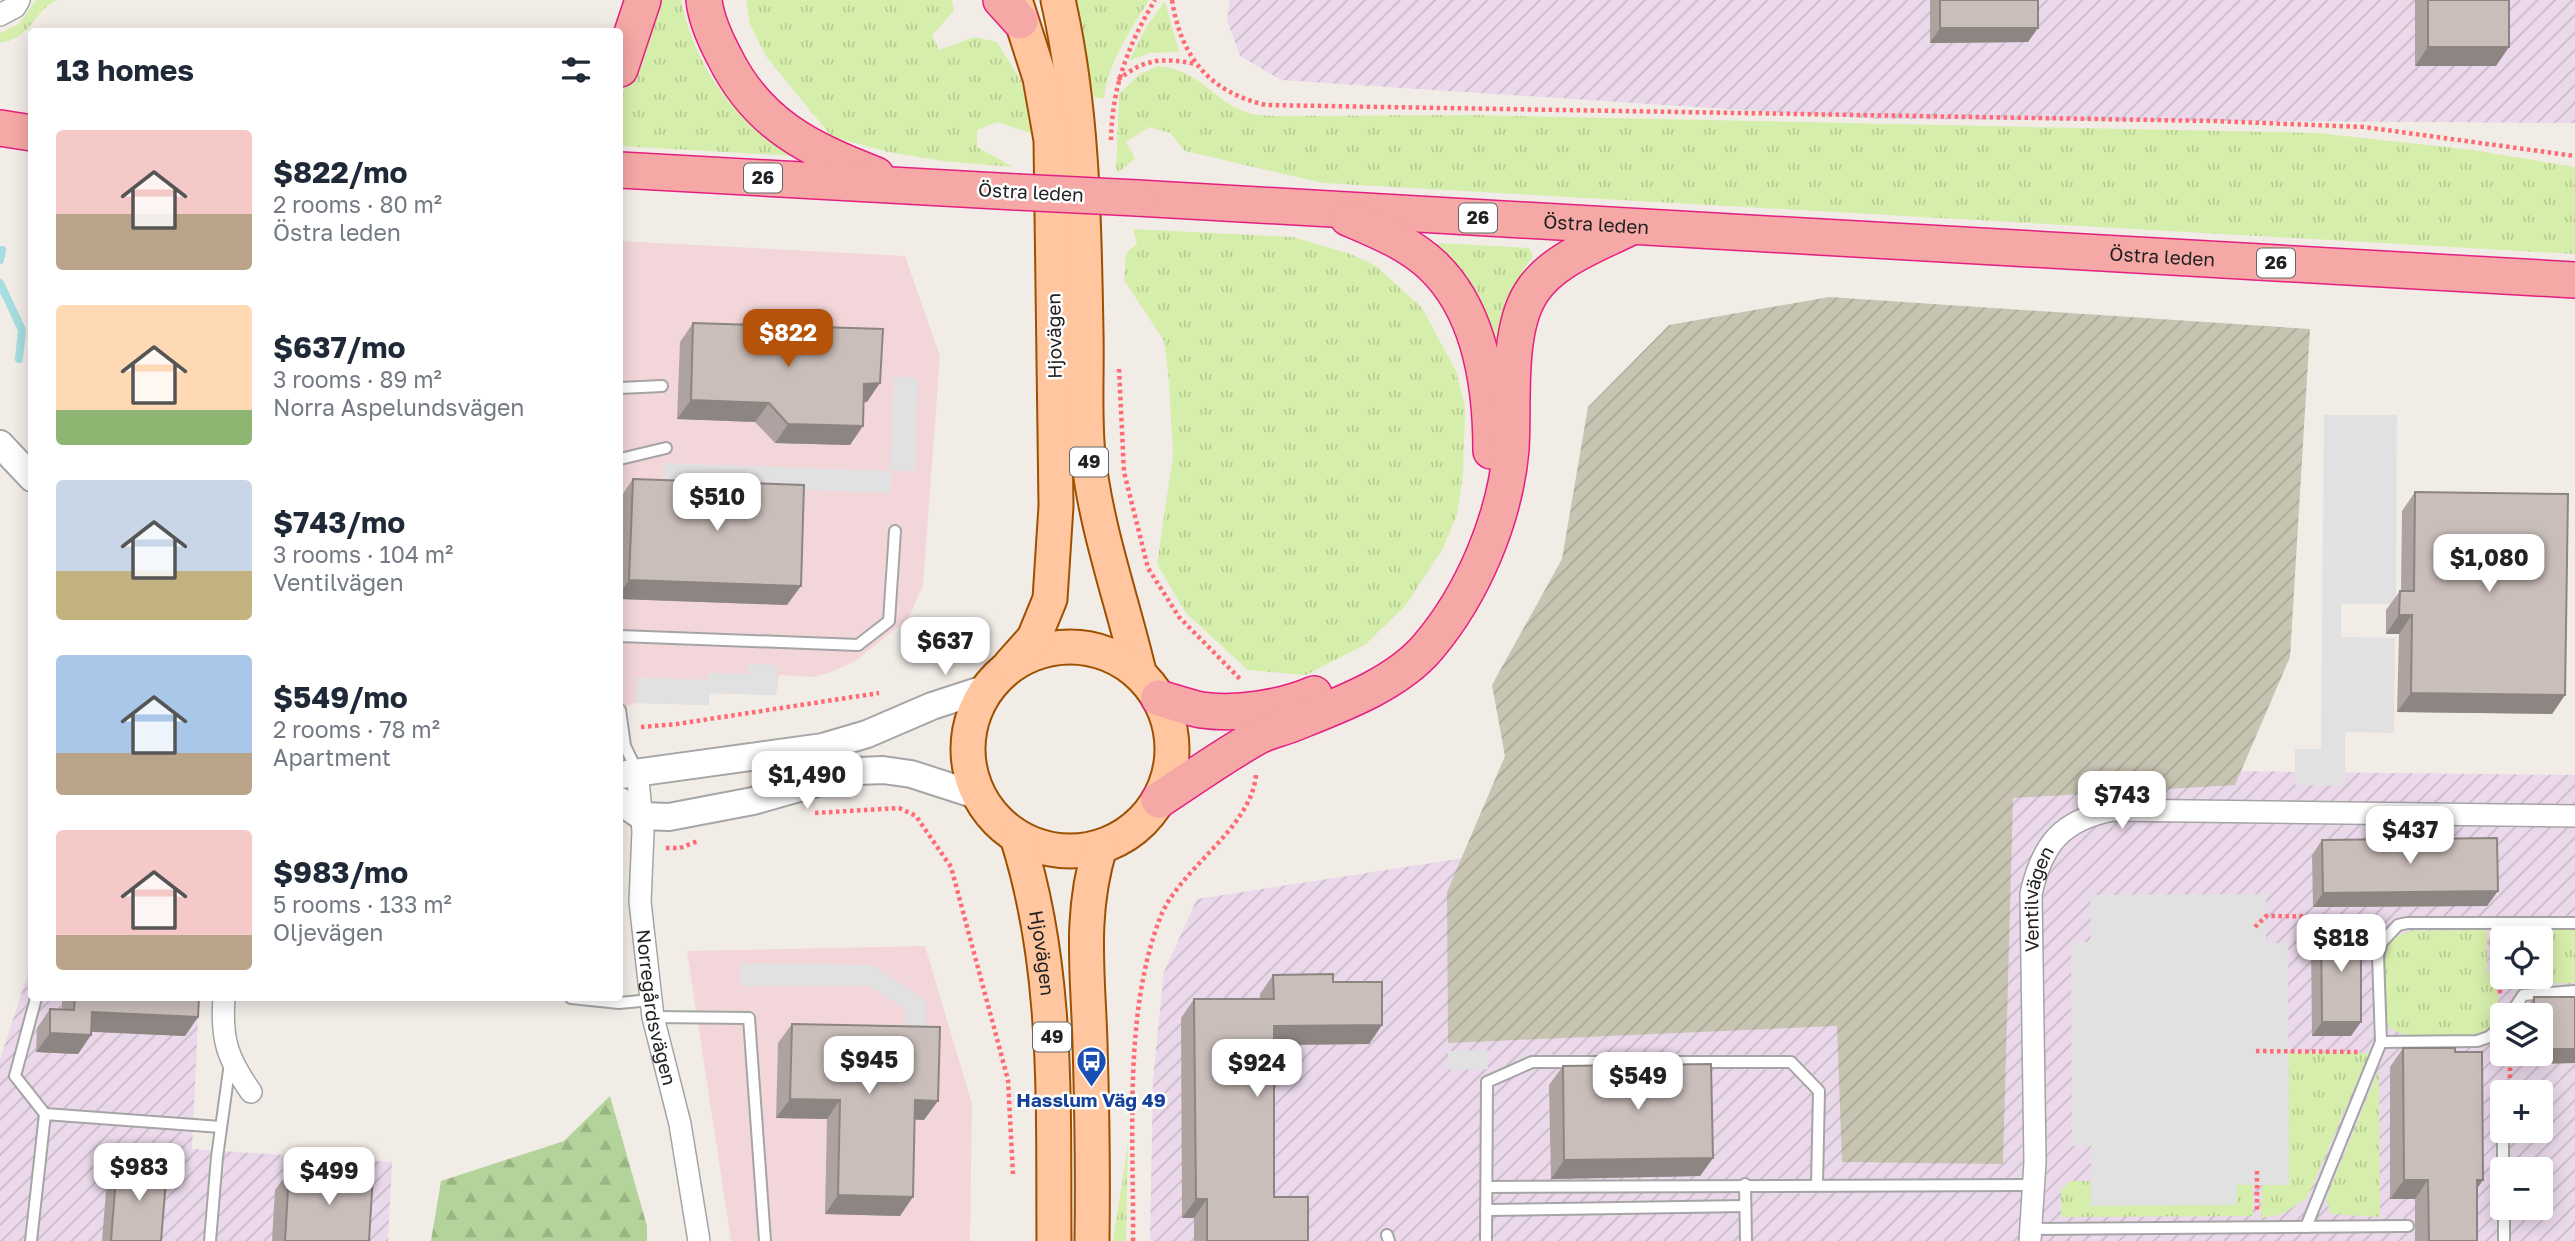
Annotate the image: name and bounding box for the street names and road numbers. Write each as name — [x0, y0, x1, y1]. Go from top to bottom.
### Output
road number: 26 — [744, 163, 782, 192]
street label: Östra leden — [978, 177, 1084, 206]
road number: 26 — [1459, 204, 1497, 232]
street label: Östra leden — [1543, 209, 1650, 238]
street label: Östra leden — [2109, 241, 2216, 270]
road number: 26 — [2257, 248, 2295, 278]
street label: Hjovägen — [1041, 293, 1066, 379]
road number: 49 — [1070, 448, 1108, 476]
street label: Ventilvägen — [2019, 842, 2058, 952]
street label: Hjovägen — [1025, 908, 1060, 997]
street label: Norregårdsvägen — [632, 928, 682, 1088]
road number: 49 — [1033, 1022, 1071, 1052]

